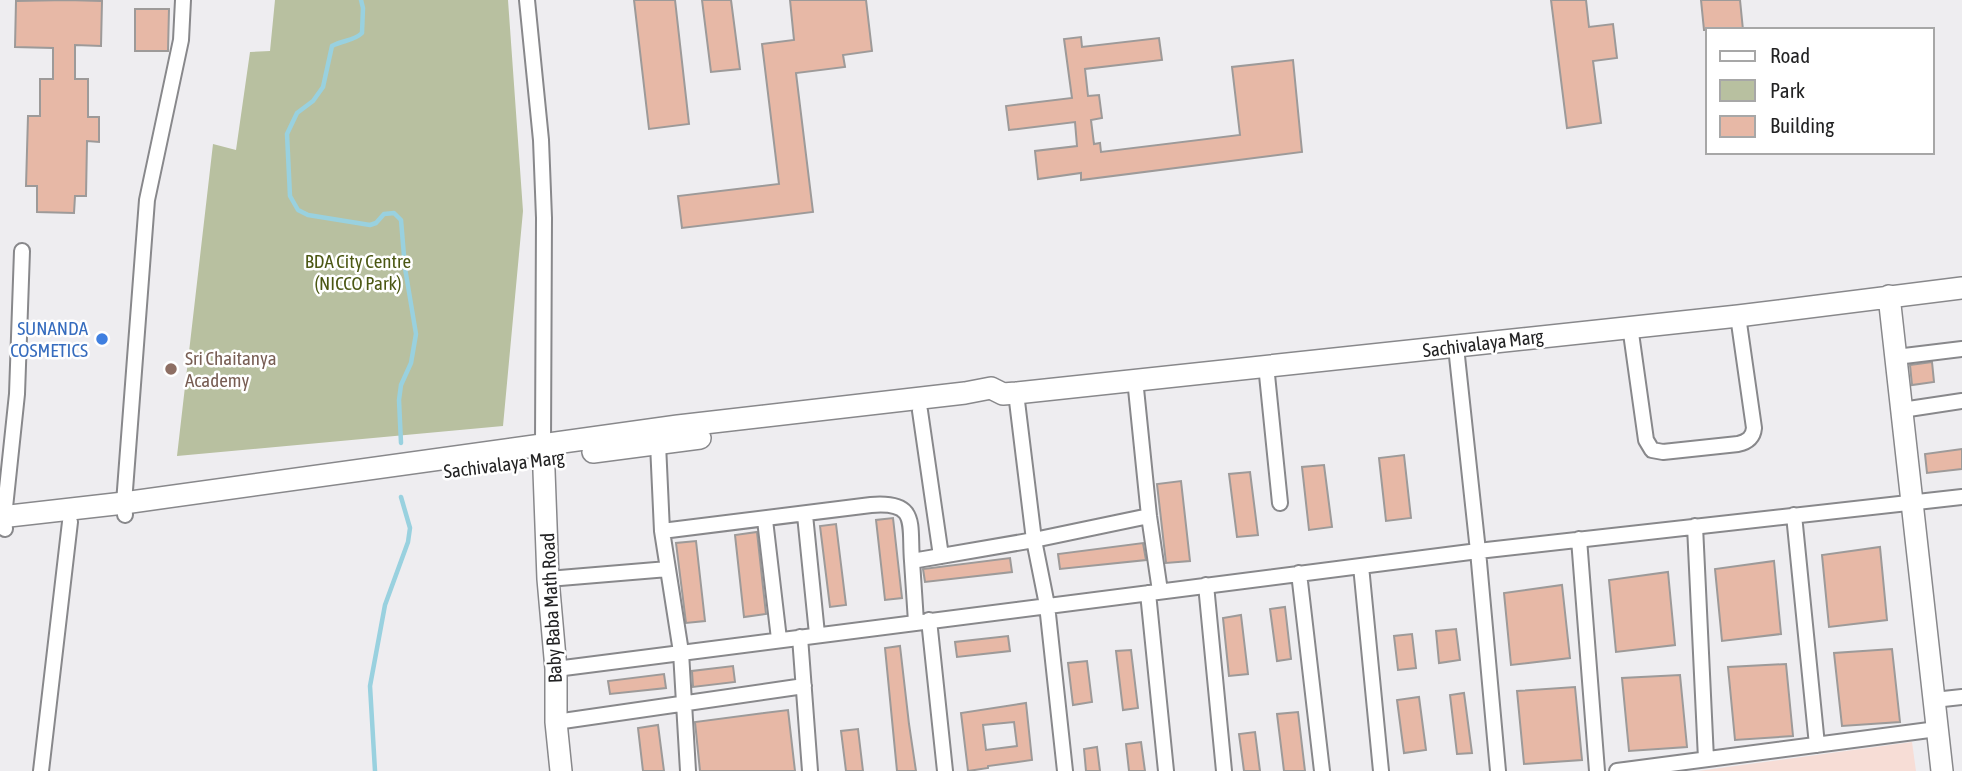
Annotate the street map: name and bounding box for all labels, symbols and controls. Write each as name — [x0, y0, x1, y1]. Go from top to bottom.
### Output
legend — [1706, 28, 1934, 154]
text: Road — [1770, 43, 1810, 67]
text: Park — [1770, 78, 1805, 102]
text: Building — [1770, 113, 1834, 137]
park label: BDA City Centre (NICCO Park) — [305, 250, 411, 294]
place label: SUNANDA COSMETICS — [10, 317, 89, 361]
street label: Sachivalaya Marg — [1421, 325, 1546, 361]
marker: SUNANDA COSMETICS — [94, 331, 110, 347]
place label: Sri Chaitanya Academy — [185, 347, 277, 391]
marker: Sri Chaitanya Academy — [163, 361, 179, 377]
street label: Sachivalaya Marg — [442, 446, 567, 482]
street label: Baby Baba Math Road — [536, 532, 566, 684]

